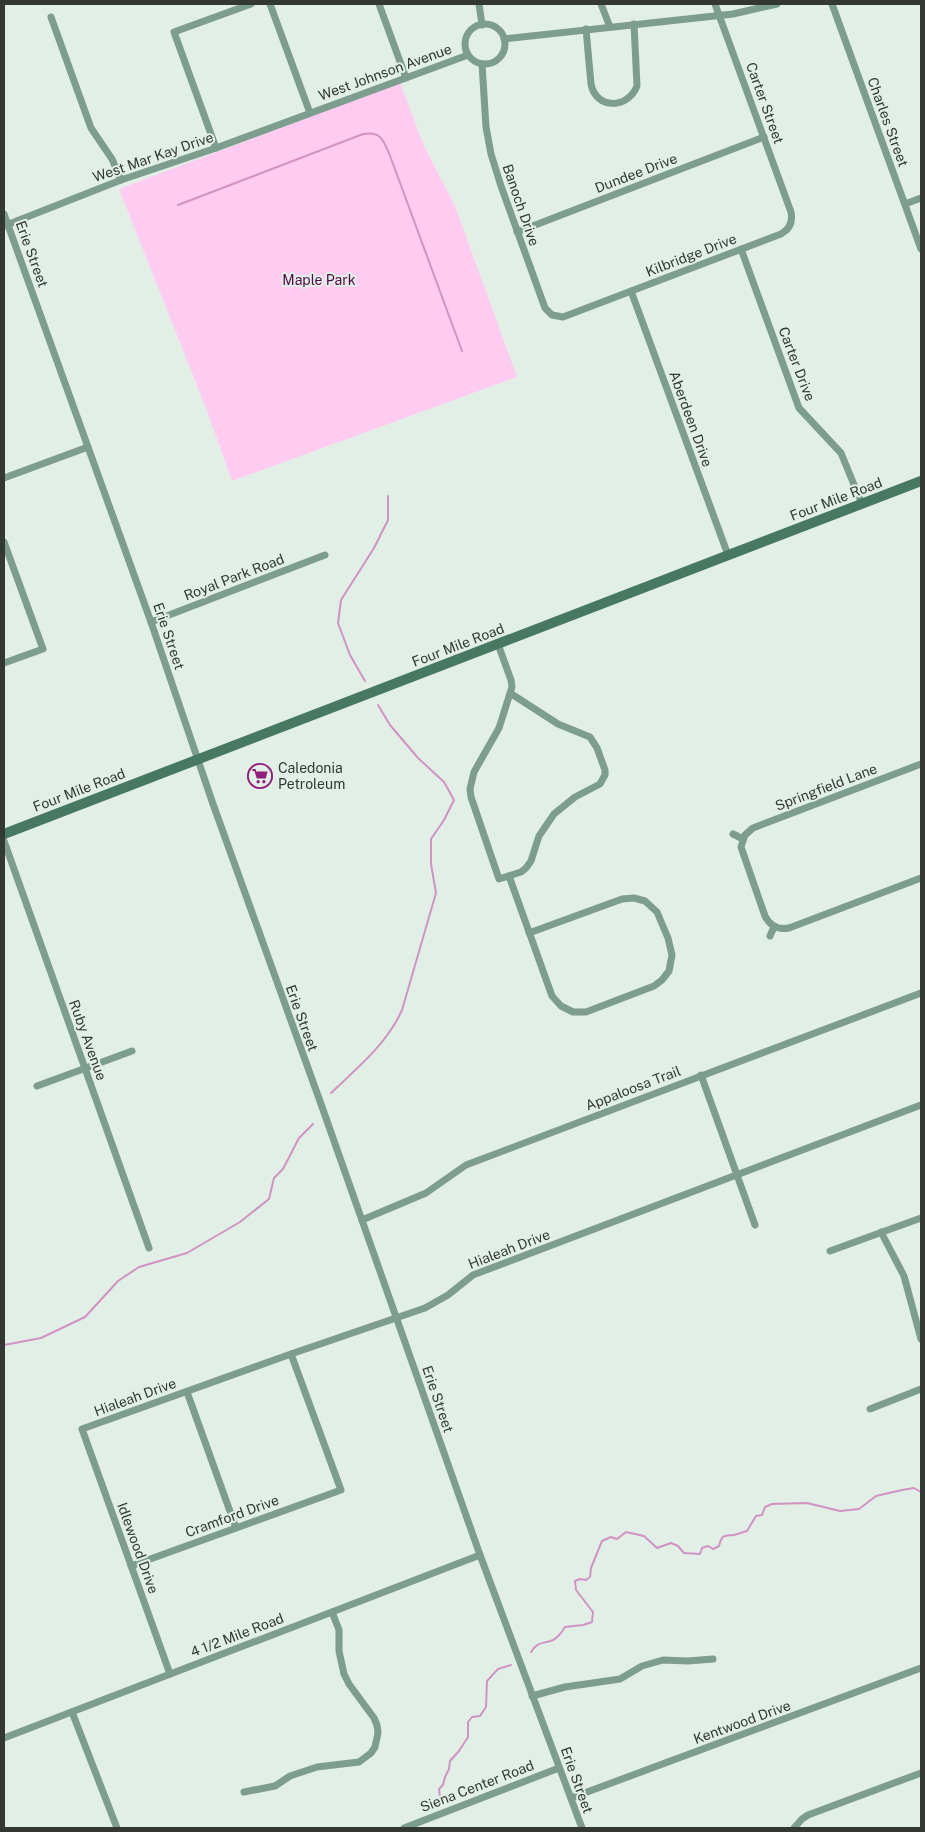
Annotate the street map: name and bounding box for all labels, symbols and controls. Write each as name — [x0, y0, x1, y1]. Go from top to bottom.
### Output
street label: West Johnson Avenue — [316, 40, 454, 104]
street label: Carter Street — [743, 60, 787, 146]
street label: Charles Street — [864, 75, 912, 169]
street label: West Mar Kay Drive — [91, 129, 216, 185]
street label: Dundee Drive — [593, 150, 680, 196]
street label: Banoch Drive — [499, 162, 543, 248]
street label: Erie Street — [13, 219, 51, 289]
street label: Kilbridge Drive — [643, 230, 739, 280]
park label: Maple Park — [282, 272, 356, 288]
street label: Carter Drive — [776, 325, 818, 403]
street label: Aberdeen Drive — [666, 369, 716, 469]
street label: Four Mile Road — [788, 474, 884, 524]
street label: Royal Park Road — [182, 551, 286, 603]
street label: Erie Street — [150, 601, 188, 671]
street label: Four Mile Road — [410, 620, 506, 670]
place label: Caledonia Petroleum — [278, 760, 345, 792]
street label: Springfield Lane — [773, 760, 879, 814]
supermarket icon: Caledonia Petroleum — [247, 763, 273, 789]
street label: Four Mile Road — [31, 765, 127, 815]
street label: Erie Street — [283, 983, 321, 1053]
street label: Ruby Avenue — [66, 997, 110, 1083]
street label: Appaloosa Trail — [583, 1062, 683, 1114]
street label: Hialeah Drive — [466, 1226, 552, 1272]
street label: Erie Street — [419, 1364, 457, 1434]
street label: Hialeah Drive — [92, 1375, 178, 1419]
street label: Cramford Drive — [183, 1492, 281, 1540]
street label: Idlewood Drive — [114, 1500, 162, 1596]
street label: 4 1/2 Mile Road — [188, 1610, 286, 1660]
street label: Kentwood Drive — [691, 1697, 793, 1747]
street label: Erie Street — [558, 1745, 596, 1815]
street label: Siena Center Road — [418, 1757, 536, 1815]

